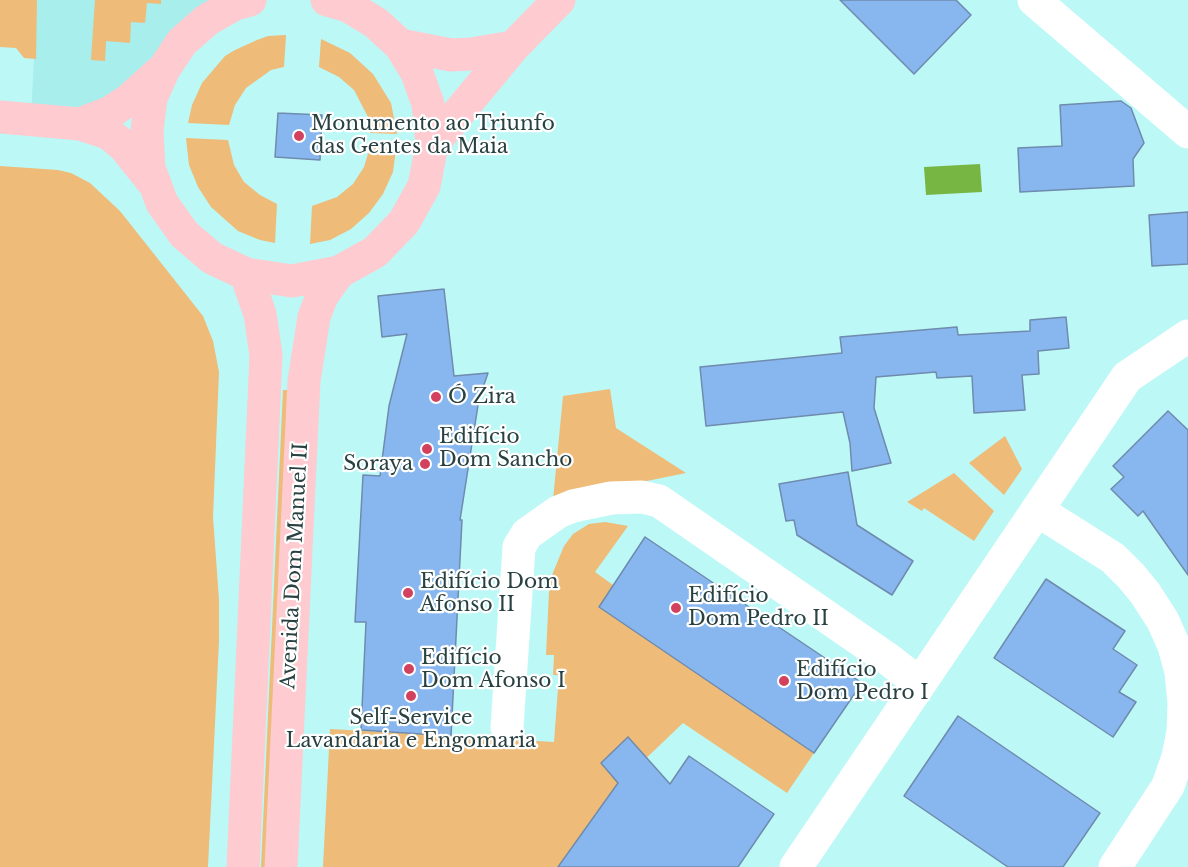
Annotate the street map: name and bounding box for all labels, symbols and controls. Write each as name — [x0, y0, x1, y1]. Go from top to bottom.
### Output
place label: Monumento ao Triunfo das Gentes da Maia — [311, 112, 555, 159]
marker: Monumento ao Triunfo das Gentes da Maia — [292, 129, 306, 143]
place label: Ó Zira — [448, 385, 515, 409]
marker: Ó Zira — [429, 390, 443, 404]
place label: Edifício Dom Sancho — [439, 425, 572, 472]
street label: Avenida Dom Manuel II — [277, 442, 313, 690]
marker: Edifício Dom Sancho — [420, 442, 434, 456]
place label: Soraya — [343, 452, 413, 476]
marker: Soraya — [418, 457, 432, 471]
place label: Edifício Dom Afonso II — [420, 570, 558, 617]
place label: Edifício Dom Pedro II — [688, 584, 829, 631]
marker: Edifício Dom Afonso II — [401, 586, 415, 600]
marker: Edifício Dom Pedro II — [669, 601, 683, 615]
place label: Edifício Dom Afonso I — [421, 646, 565, 693]
place label: Edifício Dom Pedro I — [796, 658, 928, 705]
marker: Edifício Dom Afonso I — [402, 662, 416, 676]
marker: Edifício Dom Pedro I — [777, 674, 791, 688]
marker: Self-Service Lavandaria e Engomaria — [404, 689, 418, 703]
place label: Self-Service Lavandaria e Engomaria — [286, 706, 536, 753]

